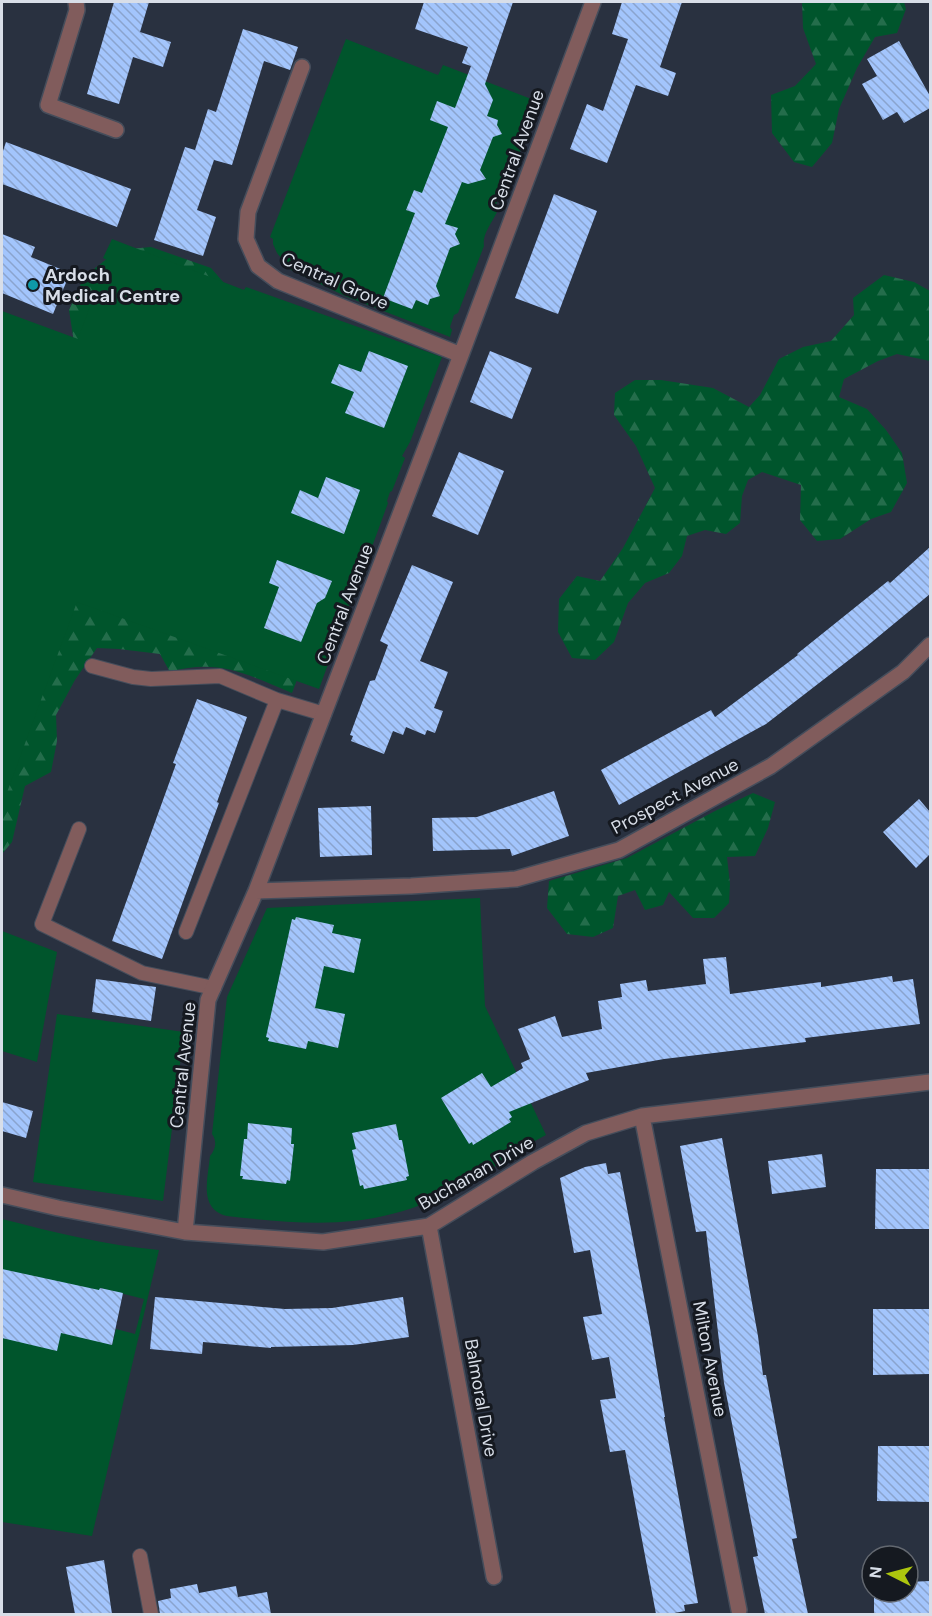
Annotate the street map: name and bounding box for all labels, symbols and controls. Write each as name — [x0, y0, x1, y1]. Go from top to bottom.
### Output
street label: Central Avenue — [484, 86, 550, 214]
street label: Central Grove — [277, 247, 393, 315]
place label: Ardoch Medical Centre — [45, 263, 180, 308]
marker: Ardoch Medical Centre — [26, 278, 40, 292]
street label: Central Avenue — [311, 540, 379, 668]
street label: Prospect Avenue — [607, 752, 743, 840]
street label: Central Avenue — [164, 1001, 202, 1129]
street label: Buchanan Drive — [414, 1130, 538, 1216]
street label: Milton Avenue — [687, 1299, 733, 1419]
street label: Balmoral Drive — [459, 1337, 503, 1459]
north arrow — [860, 1544, 920, 1604]
text: N — [865, 1566, 887, 1579]

